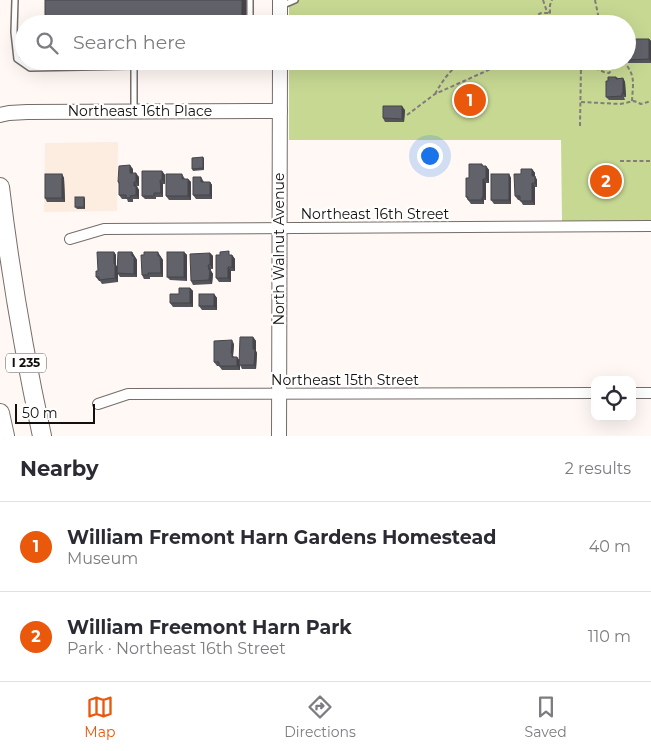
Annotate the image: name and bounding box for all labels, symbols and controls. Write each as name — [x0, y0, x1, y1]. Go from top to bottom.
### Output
search box — [15, 15, 636, 70]
icon: search — [33, 29, 61, 57]
text: Search here — [73, 31, 186, 54]
pin: 1 — [454, 81, 486, 119]
street label: Northeast 16th Place — [68, 102, 212, 120]
your location — [417, 143, 443, 169]
pin: 2 — [590, 162, 622, 200]
street label: North Walnut Avenue — [270, 173, 288, 325]
street label: Northeast 16th Street — [301, 205, 450, 223]
road number: I 235 — [6, 353, 46, 372]
street label: Northeast 15th Street — [271, 371, 419, 389]
map controls — [591, 376, 636, 421]
button: locate — [591, 376, 636, 421]
scale bar — [15, 401, 95, 424]
text: 50 m — [22, 404, 58, 422]
text: Nearby — [20, 456, 99, 481]
text: 2 results — [565, 459, 631, 478]
text: William Fremont Harn Gardens Homestead — [67, 526, 496, 549]
text: 1 — [33, 537, 39, 556]
text: 40 m — [589, 537, 631, 556]
text: Museum — [67, 549, 138, 568]
text: William Freemont Harn Park — [67, 616, 352, 639]
text: 2 — [31, 627, 41, 646]
text: 110 m — [588, 627, 631, 646]
text: Park · Northeast 16th Street — [67, 639, 286, 658]
tab: Map — [84, 693, 115, 741]
tab: Directions — [284, 693, 356, 741]
tab: Saved — [525, 693, 567, 741]

